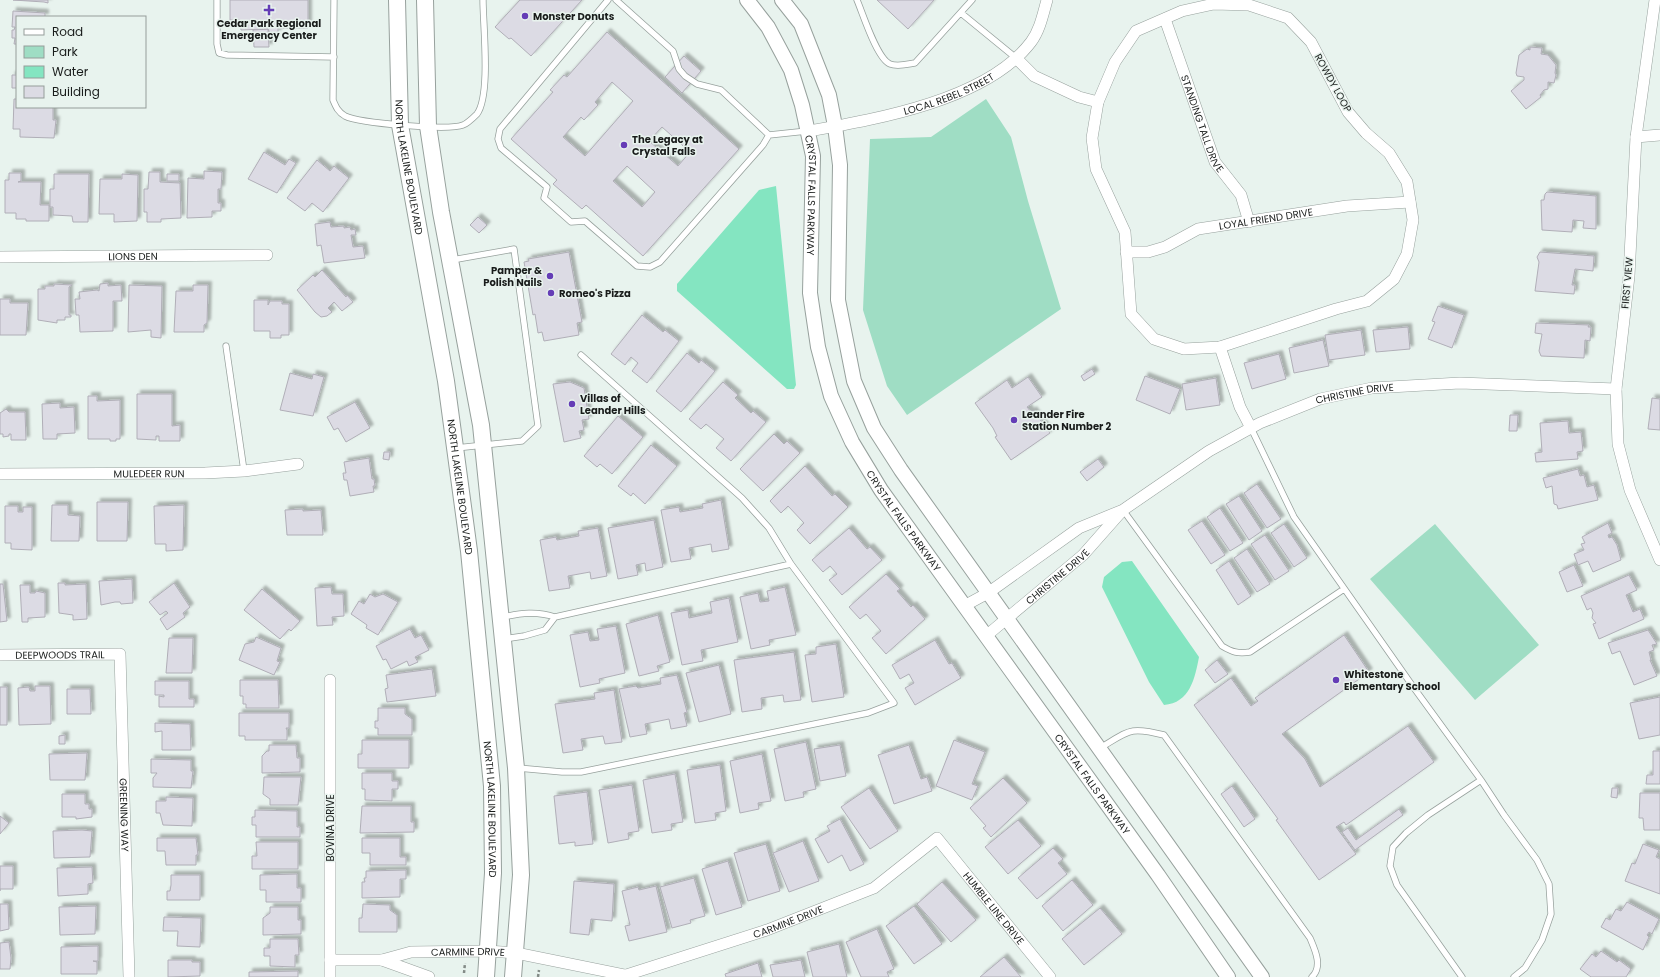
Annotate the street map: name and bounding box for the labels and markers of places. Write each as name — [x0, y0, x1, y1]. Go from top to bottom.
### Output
marker: Cedar Park Regional Emergency Center — [263, 4, 275, 16]
place label: Monster Donuts — [533, 9, 615, 24]
marker: Monster Donuts — [520, 11, 530, 21]
place label: Cedar Park Regional Emergency Center — [217, 16, 321, 43]
place label: The Legacy at Crystal Falls — [632, 132, 703, 159]
marker: The Legacy at Crystal Falls — [619, 140, 629, 150]
place label: Pamper & Polish Nails — [483, 263, 542, 290]
marker: Pamper & Polish Nails — [545, 271, 555, 281]
place label: Romeo's Pizza — [559, 286, 631, 301]
marker: Romeo's Pizza — [546, 288, 556, 298]
place label: Villas of Leander Hills — [580, 391, 646, 418]
marker: Villas of Leander Hills — [567, 399, 577, 409]
place label: Leander Fire Station Number 2 — [1022, 407, 1111, 434]
marker: Leander Fire Station Number 2 — [1009, 415, 1019, 425]
place label: Whitestone Elementary School — [1344, 667, 1440, 694]
marker: Whitestone Elementary School — [1331, 675, 1341, 685]

